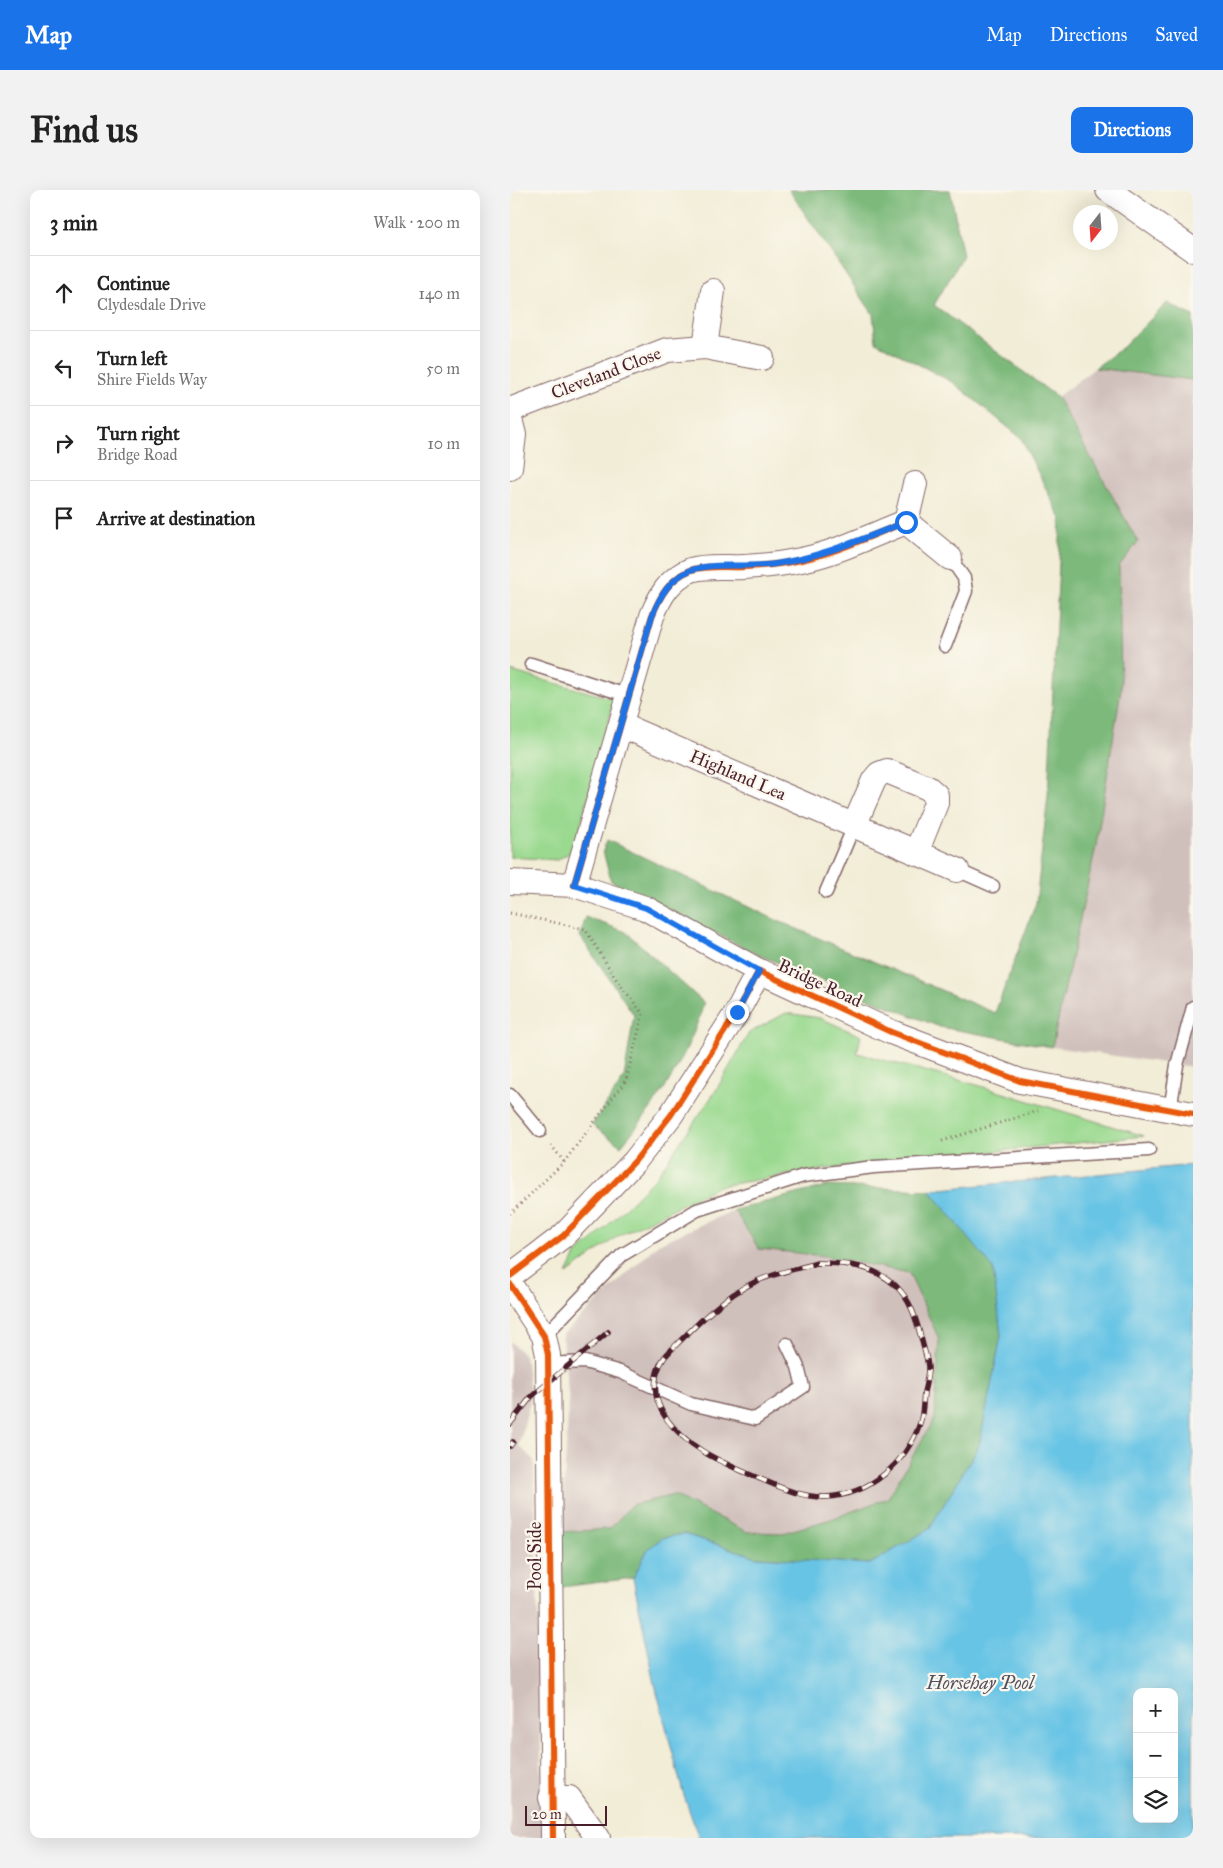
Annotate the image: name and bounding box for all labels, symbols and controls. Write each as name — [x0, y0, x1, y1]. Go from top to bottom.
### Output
text: Map — [25, 20, 72, 50]
text: Map — [986, 24, 1022, 46]
text: Directions — [1050, 24, 1127, 46]
text: Saved — [1155, 24, 1198, 46]
button: Directions — [1071, 107, 1193, 153]
text: Find us — [30, 109, 138, 152]
north arrow — [1073, 205, 1118, 250]
text: 3 min — [50, 210, 98, 236]
text: Walk · 200 m — [373, 213, 460, 232]
text: Continue — [97, 272, 170, 295]
icon: ahead — [50, 279, 78, 307]
text: 140 m — [419, 284, 460, 303]
text: Clydesdale Drive — [97, 295, 206, 314]
street label: Cleveland Close — [548, 342, 664, 404]
text: Turn left — [97, 347, 167, 370]
icon: left — [50, 354, 78, 382]
text: 50 m — [426, 359, 460, 378]
text: Shire Fields Way — [97, 370, 207, 389]
text: Turn right — [97, 422, 180, 445]
icon: right — [50, 429, 78, 457]
text: 10 m — [428, 434, 460, 453]
text: Bridge Road — [97, 445, 178, 464]
icon: arrive — [50, 504, 78, 532]
text: Arrive at destination — [97, 507, 255, 530]
route start — [895, 511, 918, 534]
street label: Highland Lea — [686, 745, 790, 806]
street label: Bridge Road — [774, 954, 866, 1013]
route end — [726, 1001, 749, 1024]
street label: Pool Side — [524, 1522, 546, 1590]
water label: Horsehay Pool — [925, 1671, 1036, 1694]
map controls — [1133, 1688, 1178, 1823]
button: + — [1133, 1688, 1178, 1733]
button: − — [1133, 1733, 1178, 1778]
button: layers — [1133, 1778, 1178, 1823]
scale bar — [525, 1803, 608, 1826]
text: 20 m — [532, 1806, 562, 1823]

